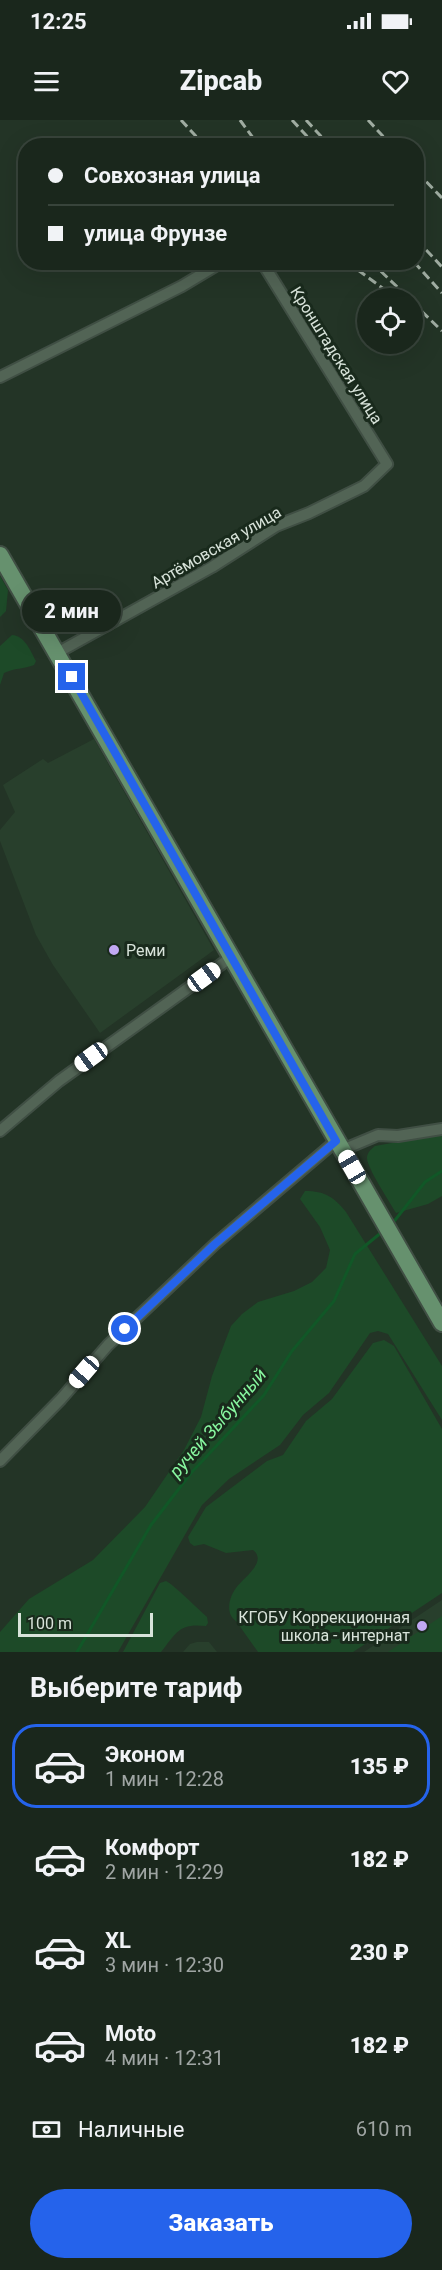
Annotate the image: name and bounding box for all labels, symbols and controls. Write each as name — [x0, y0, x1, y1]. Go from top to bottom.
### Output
text: 12:25 — [30, 9, 87, 34]
icon: menu — [30, 65, 63, 98]
text: Zipcab — [180, 65, 262, 97]
icon: heart — [379, 65, 412, 98]
text: Совхозная улица — [84, 163, 261, 188]
text: улица Фрунзе — [84, 221, 227, 246]
street label: Кронштадская улица — [286, 283, 387, 428]
map controls — [357, 288, 423, 354]
button: locate — [357, 288, 423, 354]
street label: Артёмовская улица — [148, 502, 285, 592]
callout: 2 мин — [22, 590, 122, 632]
text: 2 мин — [44, 599, 99, 623]
route end — [58, 663, 85, 690]
place label: Реми — [126, 941, 166, 960]
marker: Реми — [107, 943, 121, 957]
car — [184, 959, 224, 995]
car — [71, 1039, 111, 1075]
car — [335, 1147, 369, 1187]
route start — [111, 1315, 138, 1342]
car — [65, 1353, 103, 1391]
water label: ручей Зыбунный — [164, 1364, 270, 1482]
place label: КГОБУ Коррекционная школа - интернат — [238, 1608, 410, 1645]
scale bar — [18, 1610, 153, 1638]
text: 100 m — [27, 1614, 72, 1633]
marker: КГОБУ Коррекционная школа - интернат — [415, 1619, 429, 1633]
text: Выберите тариф — [30, 1672, 242, 1704]
icon: car — [33, 1739, 87, 1793]
text: Эконом — [105, 1742, 185, 1767]
text: 135 ₽ — [350, 1754, 409, 1779]
text: 1 мин · 12:28 — [105, 1767, 224, 1791]
icon: car — [33, 1832, 87, 1886]
text: Комфорт — [105, 1835, 200, 1860]
text: 182 ₽ — [350, 1847, 409, 1872]
text: 2 мин · 12:29 — [105, 1860, 224, 1884]
icon: car — [33, 1925, 87, 1979]
text: XL — [105, 1928, 131, 1953]
text: 230 ₽ — [350, 1940, 409, 1965]
text: 3 мин · 12:30 — [105, 1953, 224, 1977]
icon: car — [33, 2018, 87, 2072]
text: Moto — [105, 2021, 156, 2046]
text: 182 ₽ — [350, 2033, 409, 2058]
text: 4 мин · 12:31 — [105, 2046, 224, 2070]
icon: cash — [30, 2113, 63, 2146]
text: Наличные — [78, 2117, 184, 2142]
text: 610 m — [356, 2117, 412, 2141]
button: Заказать — [30, 2189, 412, 2258]

